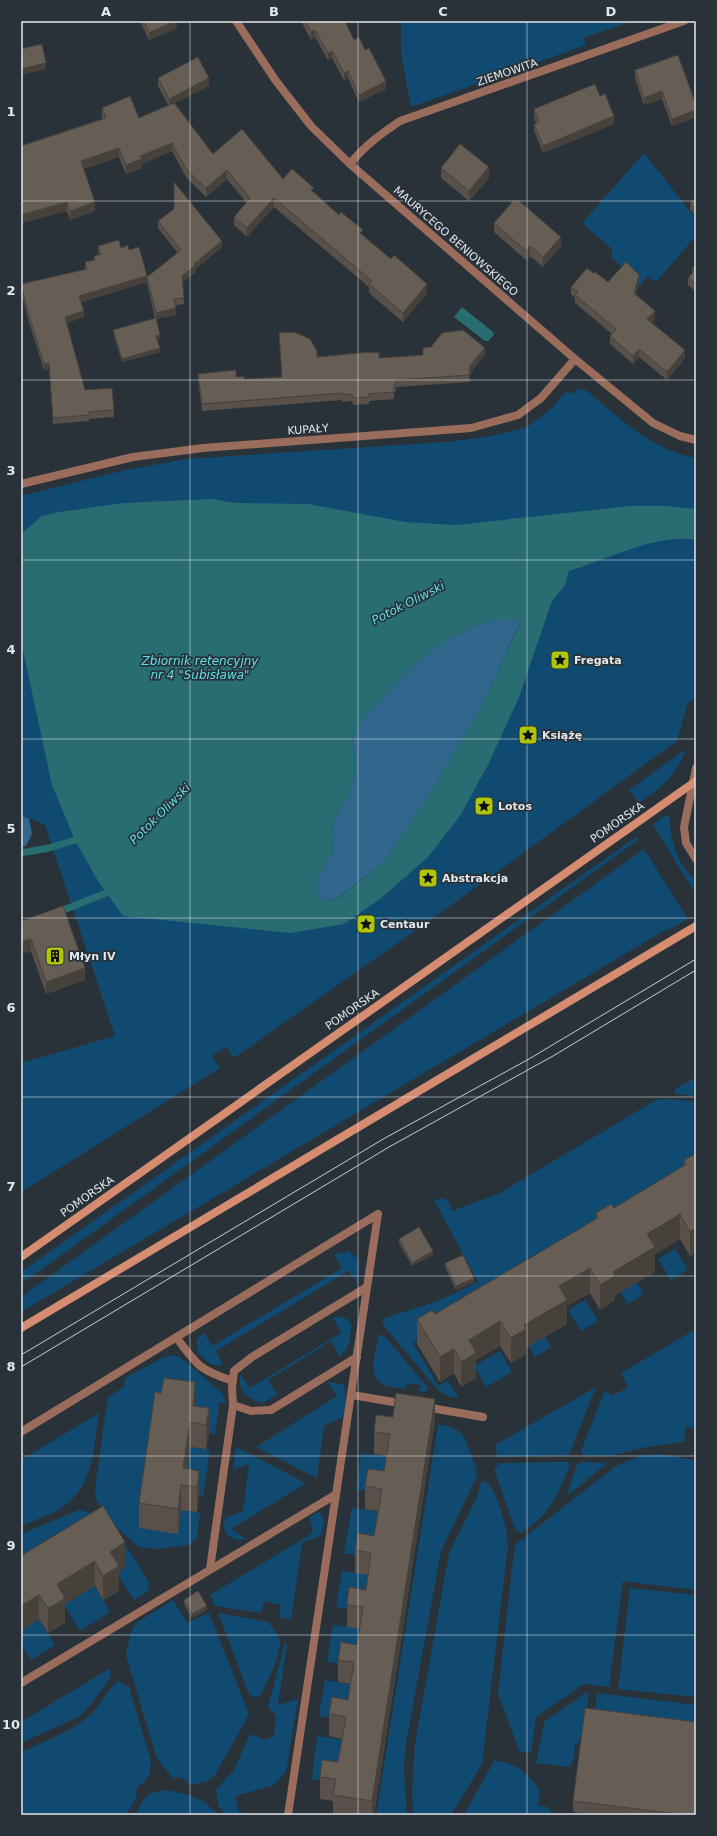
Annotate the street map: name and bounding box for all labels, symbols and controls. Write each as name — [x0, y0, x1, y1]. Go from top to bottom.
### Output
text: A — [101, 4, 111, 19]
text: B — [269, 4, 279, 19]
text: C — [438, 4, 448, 19]
text: D — [606, 4, 617, 19]
street label: ZIEMOWITA — [475, 56, 540, 89]
text: 1 — [6, 104, 16, 119]
street label: MAURYCEGO BENIOWSKIEGO — [391, 184, 521, 299]
text: 2 — [6, 283, 16, 298]
street label: KUPAŁY — [287, 422, 329, 437]
text: 3 — [6, 463, 16, 478]
water label: Potok Oliwski — [369, 578, 447, 627]
text: 4 — [6, 642, 16, 657]
place icon: Fregata — [549, 649, 571, 671]
water label: Zbiornik retencyjny nr 4 "Subisława" — [141, 654, 259, 682]
place label: Fregata — [574, 654, 622, 667]
place icon: Książę — [517, 724, 539, 746]
place label: Książę — [542, 729, 582, 742]
water label: Potok Oliwski — [127, 780, 194, 847]
place icon: Lotos — [473, 795, 495, 817]
street label: POMORSKA — [588, 799, 647, 846]
place label: Lotos — [498, 800, 532, 813]
text: 5 — [6, 821, 16, 836]
place icon: Abstrakcja — [417, 867, 439, 889]
place label: Abstrakcja — [442, 872, 508, 885]
place icon: Centaur — [355, 913, 377, 935]
place label: Centaur — [380, 918, 430, 931]
building icon: Młyn IV — [44, 945, 66, 967]
place label: Młyn IV — [69, 950, 116, 963]
street label: POMORSKA — [323, 986, 382, 1033]
text: 6 — [6, 1000, 16, 1015]
street label: POMORSKA — [58, 1173, 117, 1220]
text: 7 — [6, 1179, 16, 1194]
text: 8 — [6, 1359, 16, 1374]
text: 9 — [6, 1538, 16, 1553]
text: 10 — [2, 1717, 20, 1732]

